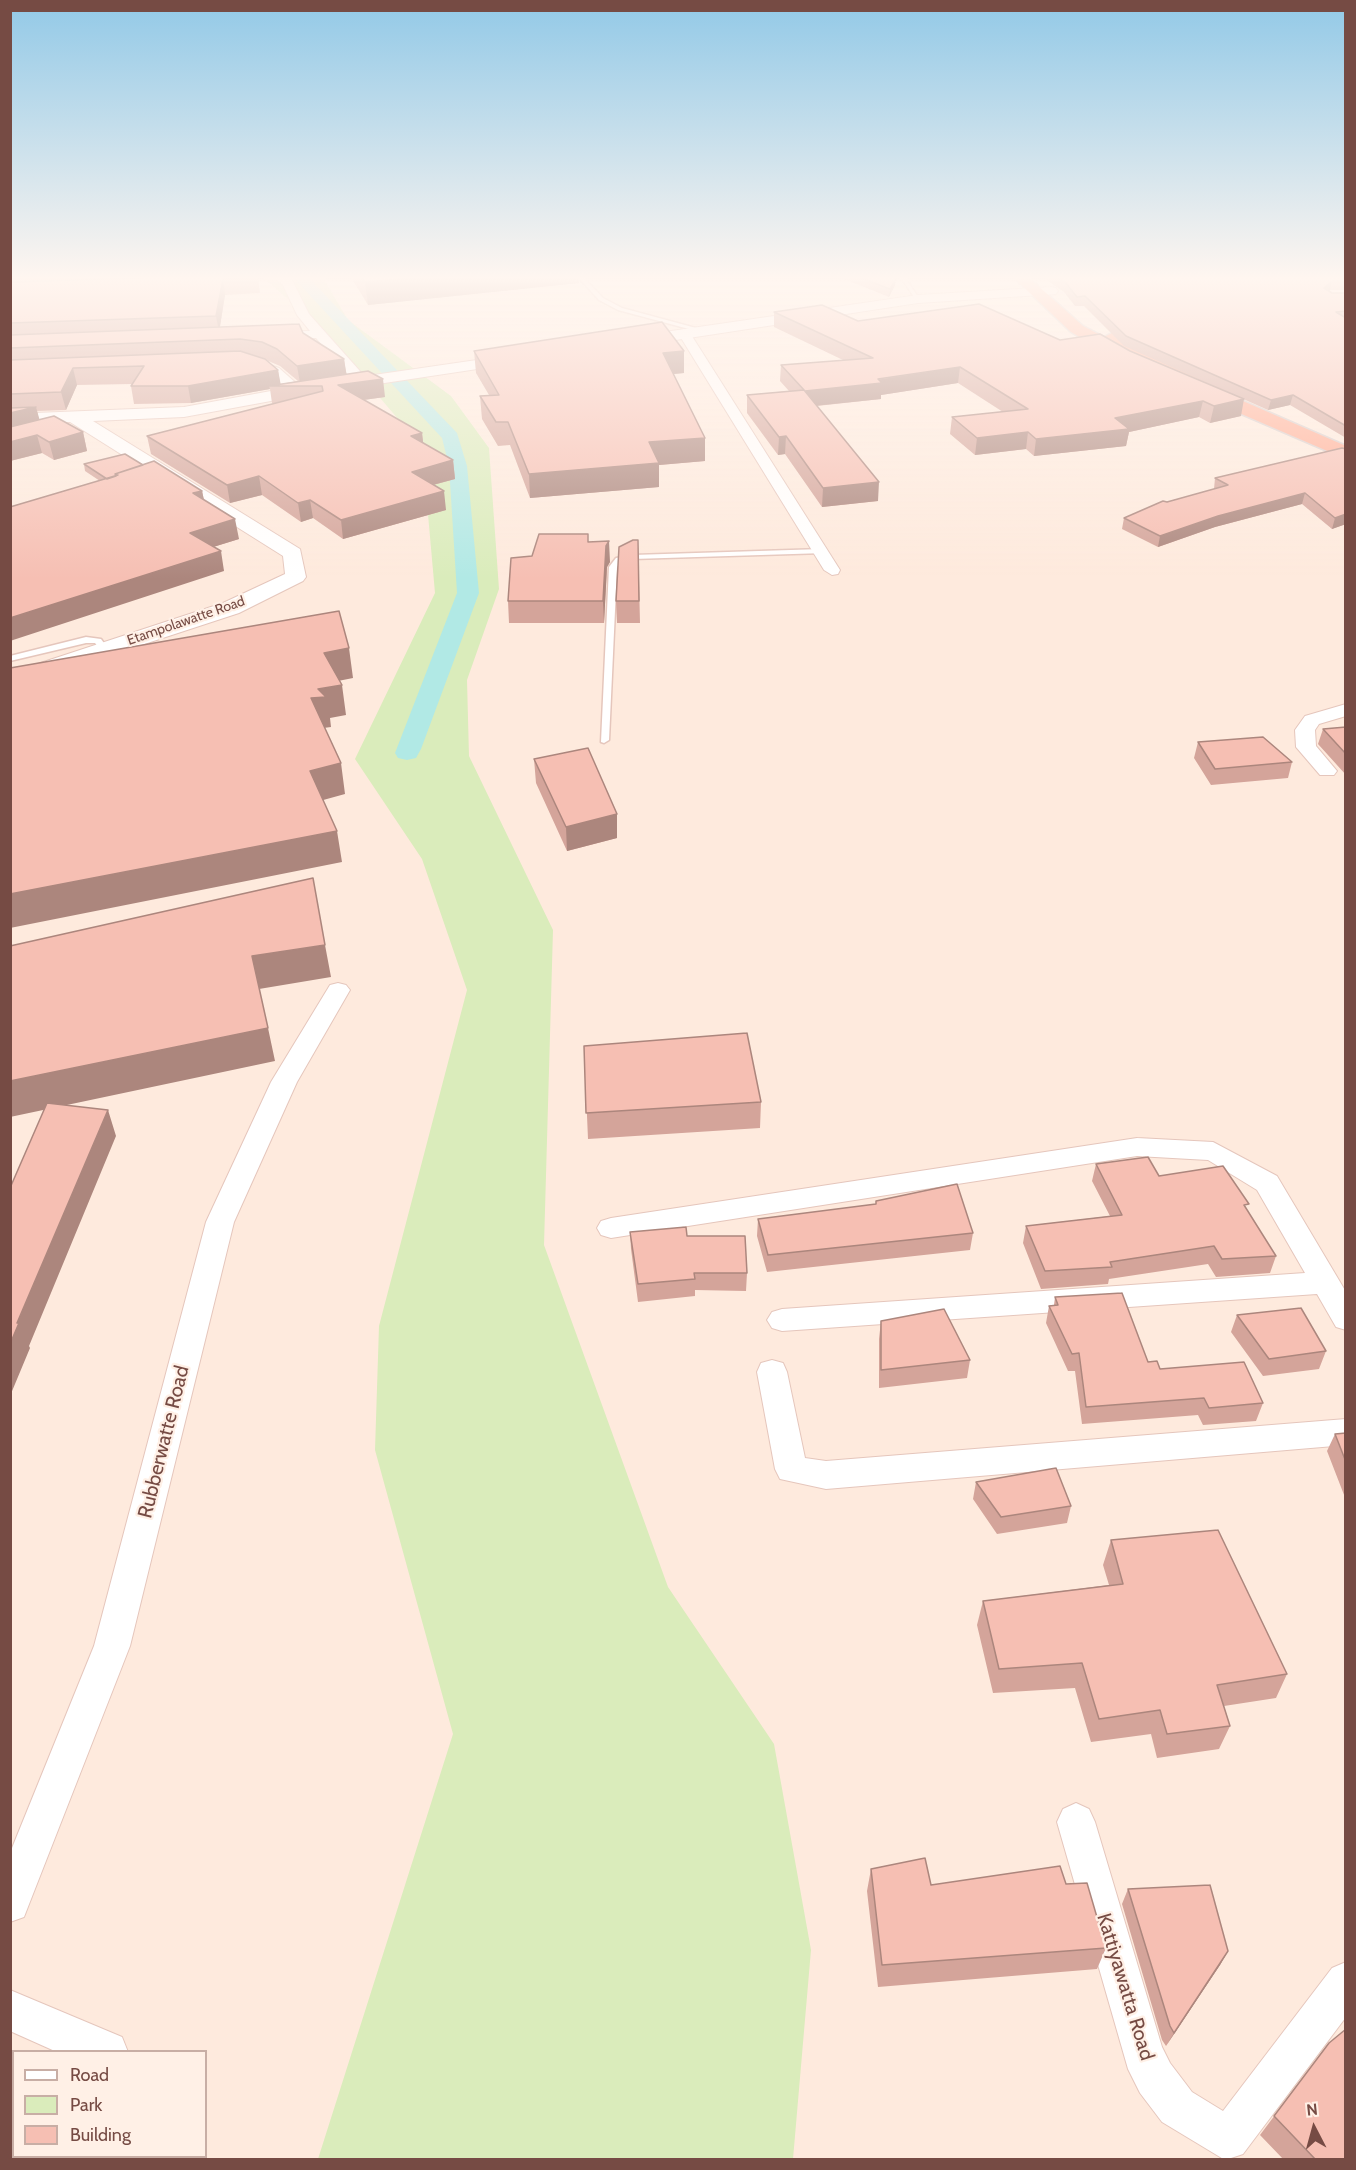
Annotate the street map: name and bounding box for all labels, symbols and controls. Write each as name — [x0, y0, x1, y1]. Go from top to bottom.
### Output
street label: Etampolawatte Road — [125, 593, 247, 649]
street label: Rubberwatte Road — [133, 1363, 195, 1521]
street label: Kattiyawatta Road — [1091, 1911, 1159, 2063]
legend — [12, 2050, 207, 2158]
text: Road — [70, 2064, 109, 2086]
text: Park — [70, 2094, 102, 2116]
north arrow — [1284, 2098, 1344, 2158]
text: N — [1305, 2100, 1319, 2120]
text: Building — [70, 2124, 131, 2146]

